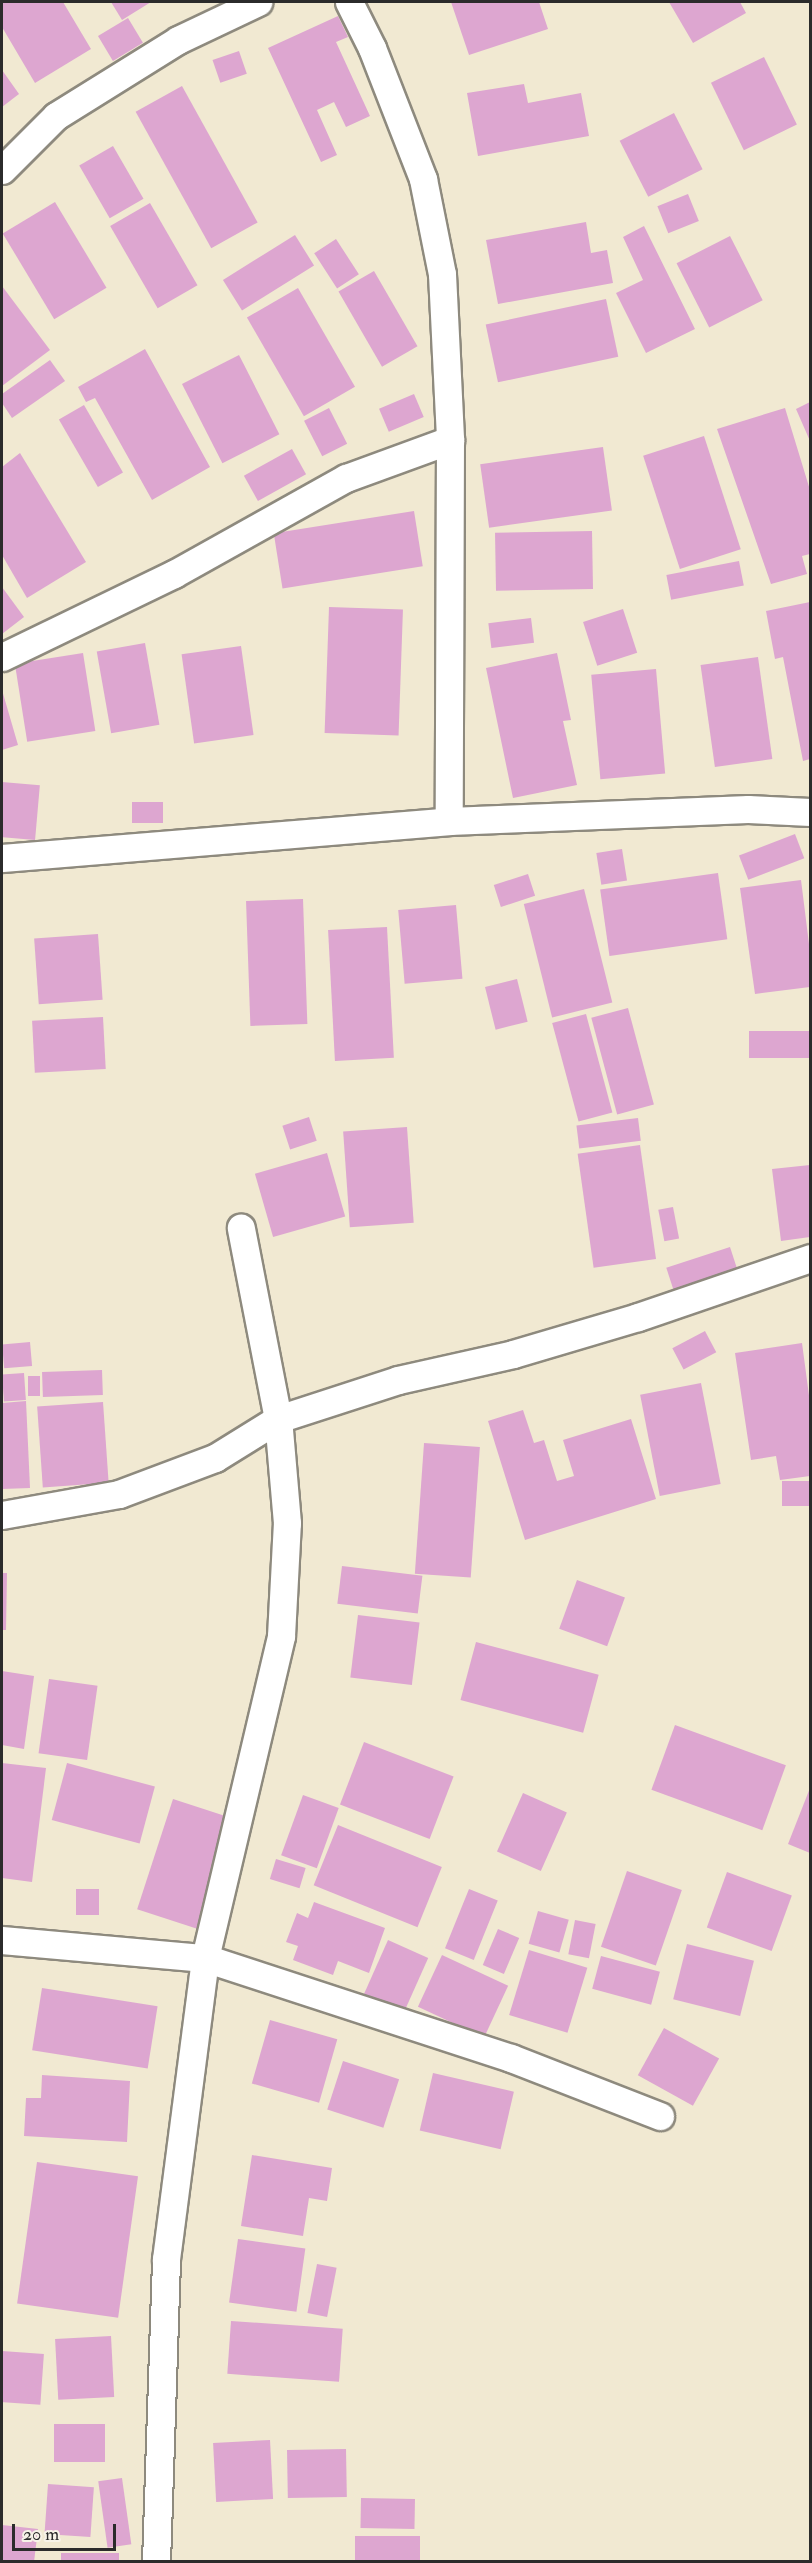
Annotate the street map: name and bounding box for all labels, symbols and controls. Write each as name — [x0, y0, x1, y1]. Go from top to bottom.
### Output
scale bar — [15, 2512, 118, 2550]
text: 20 m — [23, 2523, 59, 2546]

